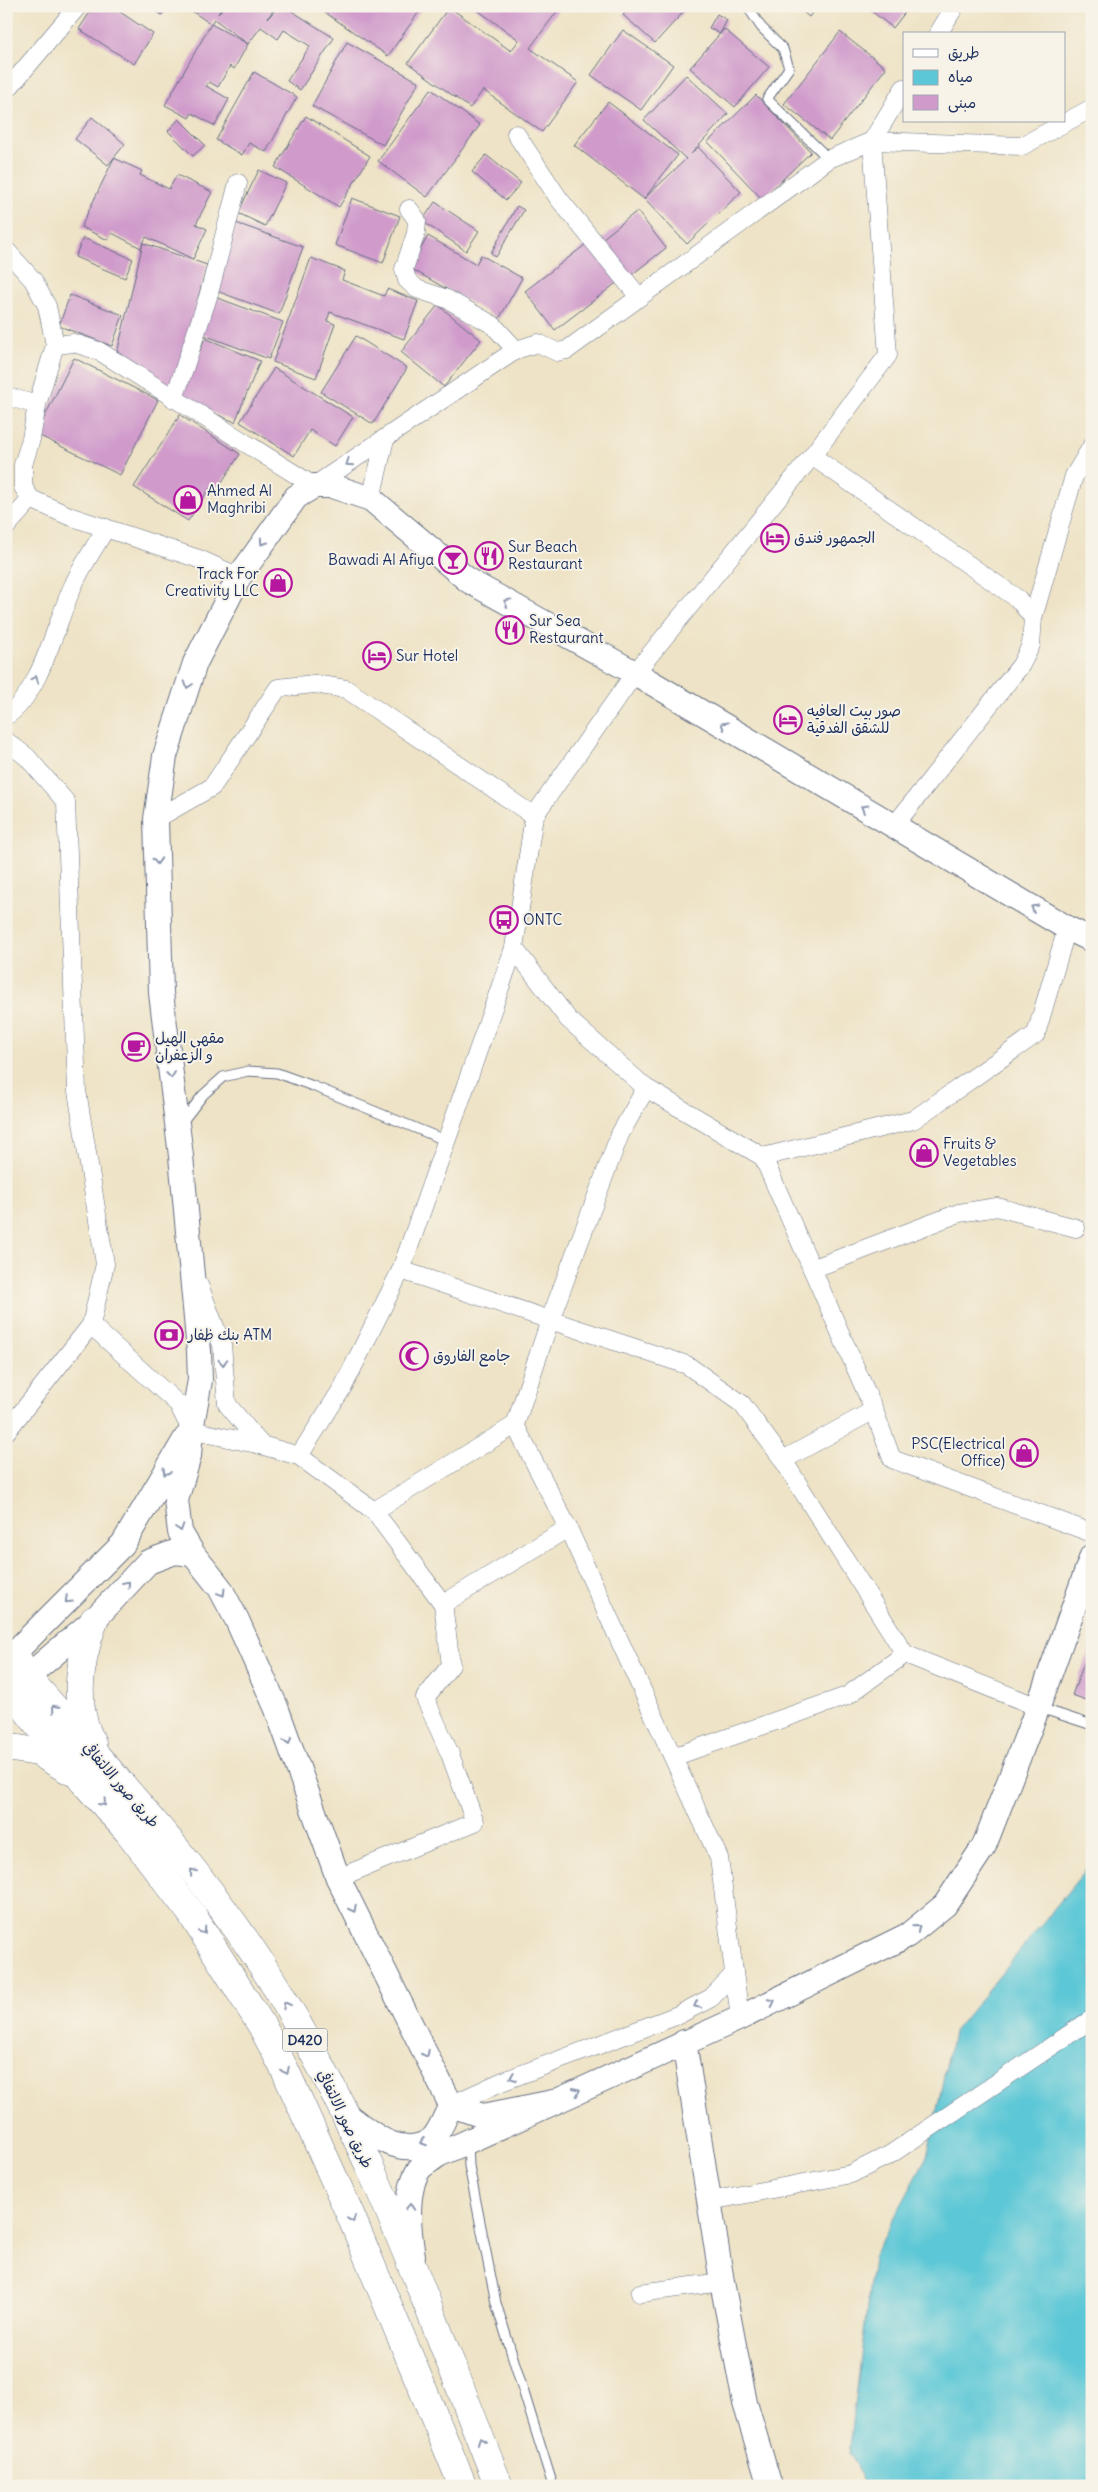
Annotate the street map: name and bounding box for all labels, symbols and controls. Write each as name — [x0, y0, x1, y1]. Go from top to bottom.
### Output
legend — [903, 32, 1066, 122]
text: طريق — [948, 43, 980, 62]
text: مياه — [948, 67, 973, 86]
text: مبنى — [948, 93, 976, 113]
one-way arrow — [345, 457, 355, 466]
place label: Ahmed Al Maghribi — [207, 481, 272, 517]
shop icon: Ahmed Al Maghribi — [173, 485, 203, 515]
hotel icon: الجمهور فندق — [760, 523, 790, 553]
place label: الجمهور فندق — [794, 528, 875, 548]
one-way arrow — [260, 536, 269, 546]
place label: Sur Beach Restaurant — [508, 537, 583, 573]
restaurant icon: Sur Beach Restaurant — [474, 541, 504, 571]
bar icon: Bawadi Al Afiya — [438, 545, 468, 575]
place label: Bawadi Al Afiya — [328, 550, 434, 569]
place label: Track For Creativity LLC — [165, 564, 259, 600]
shop icon: Track For Creativity LLC — [263, 568, 293, 598]
one-way arrow — [503, 598, 512, 608]
place label: Sur Sea Restaurant — [529, 611, 604, 647]
restaurant icon: Sur Sea Restaurant — [495, 615, 525, 645]
hotel icon: Sur Hotel — [362, 641, 392, 671]
place label: Sur Hotel — [396, 646, 458, 665]
one-way arrow — [30, 675, 40, 683]
one-way arrow — [183, 681, 193, 689]
place label: صور بيت العافيه للشقق الفدقية — [807, 701, 901, 737]
hotel icon: صور بيت العافيه للشقق الفدقية — [773, 705, 803, 735]
one-way arrow — [720, 722, 729, 732]
one-way arrow — [860, 804, 869, 814]
one-way arrow — [152, 858, 162, 865]
bus stop icon: ONTC — [489, 905, 519, 935]
one-way arrow — [1030, 905, 1039, 915]
place label: ONTC — [523, 910, 562, 929]
place label: مقهى الهيل و الزعفران — [155, 1028, 224, 1064]
cafe icon: مقهى الهيل و الزعفران — [121, 1032, 151, 1062]
one-way arrow — [165, 1072, 176, 1080]
place label: Fruits & Vegetables — [943, 1134, 1017, 1170]
shop icon: Fruits & Vegetables — [909, 1138, 939, 1168]
bank icon: بنك ظفار ATM — [154, 1320, 184, 1350]
place label: بنك ظفار ATM — [187, 1325, 272, 1344]
mosque icon: جامع الفاروق — [399, 1341, 429, 1371]
place label: جامع الفاروق — [433, 1346, 511, 1367]
one-way arrow — [217, 1358, 228, 1366]
place label: PSC(Electrical Office) — [911, 1434, 1005, 1470]
shop icon: PSC(Electrical Office) — [1009, 1438, 1039, 1468]
one-way arrow — [162, 1466, 172, 1475]
one-way arrow — [174, 1524, 184, 1532]
one-way arrow — [121, 1581, 130, 1590]
one-way arrow — [216, 1588, 226, 1597]
one-way arrow — [65, 1594, 74, 1603]
one-way arrow — [52, 1705, 60, 1714]
one-way arrow — [282, 1737, 292, 1745]
street label: طريق صور الالتفافي — [78, 1738, 164, 1832]
one-way arrow — [97, 1798, 106, 1807]
one-way arrow — [191, 1869, 199, 1878]
one-way arrow — [347, 1904, 357, 1913]
one-way arrow — [911, 1925, 920, 1934]
one-way arrow — [197, 1926, 206, 1935]
one-way arrow — [767, 1998, 776, 2008]
one-way arrow — [693, 1999, 702, 2009]
one-way arrow — [282, 2002, 292, 2011]
road number: D420 — [282, 2028, 328, 2052]
one-way arrow — [420, 2049, 430, 2058]
one-way arrow — [280, 2066, 290, 2075]
street label: طريق صور الالتفافي — [312, 2066, 378, 2172]
one-way arrow — [509, 2071, 518, 2081]
one-way arrow — [572, 2087, 581, 2098]
one-way arrow — [419, 2136, 427, 2146]
one-way arrow — [404, 2202, 415, 2210]
one-way arrow — [346, 2214, 357, 2223]
one-way arrow — [477, 2437, 487, 2445]

